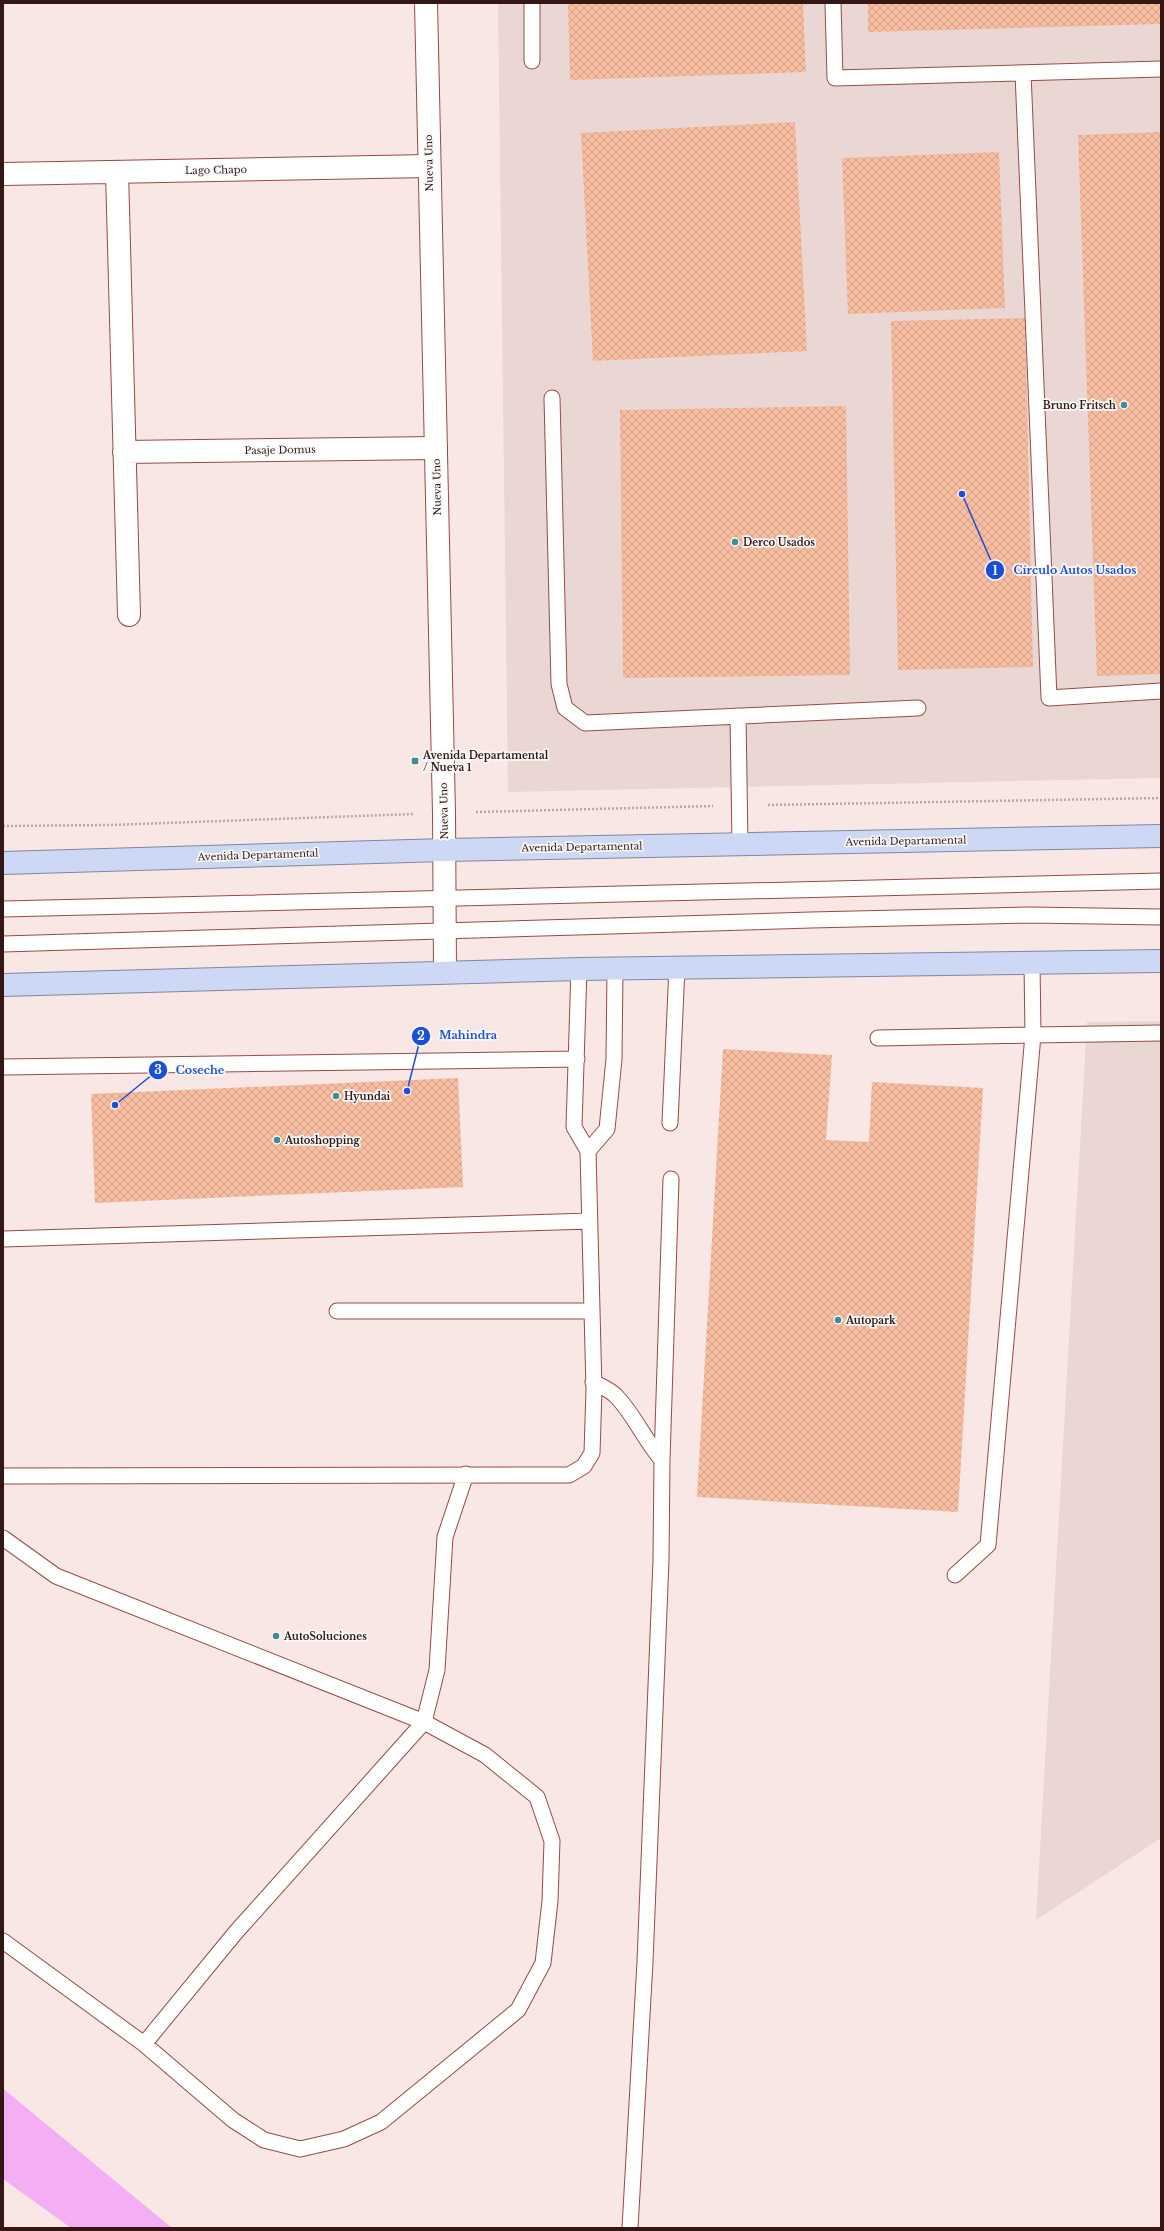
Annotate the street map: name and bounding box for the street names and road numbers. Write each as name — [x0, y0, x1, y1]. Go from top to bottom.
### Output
street label: Nueva Uno — [422, 134, 436, 192]
street label: Lago Chapo — [185, 163, 248, 177]
street label: Pasaje Domus — [244, 443, 316, 457]
street label: Nueva Uno — [430, 458, 444, 516]
street label: Nueva Uno — [437, 782, 451, 840]
street label: Avenida Departamental — [844, 833, 967, 849]
street label: Avenida Departamental — [520, 839, 643, 855]
street label: Avenida Departamental — [196, 846, 319, 864]

